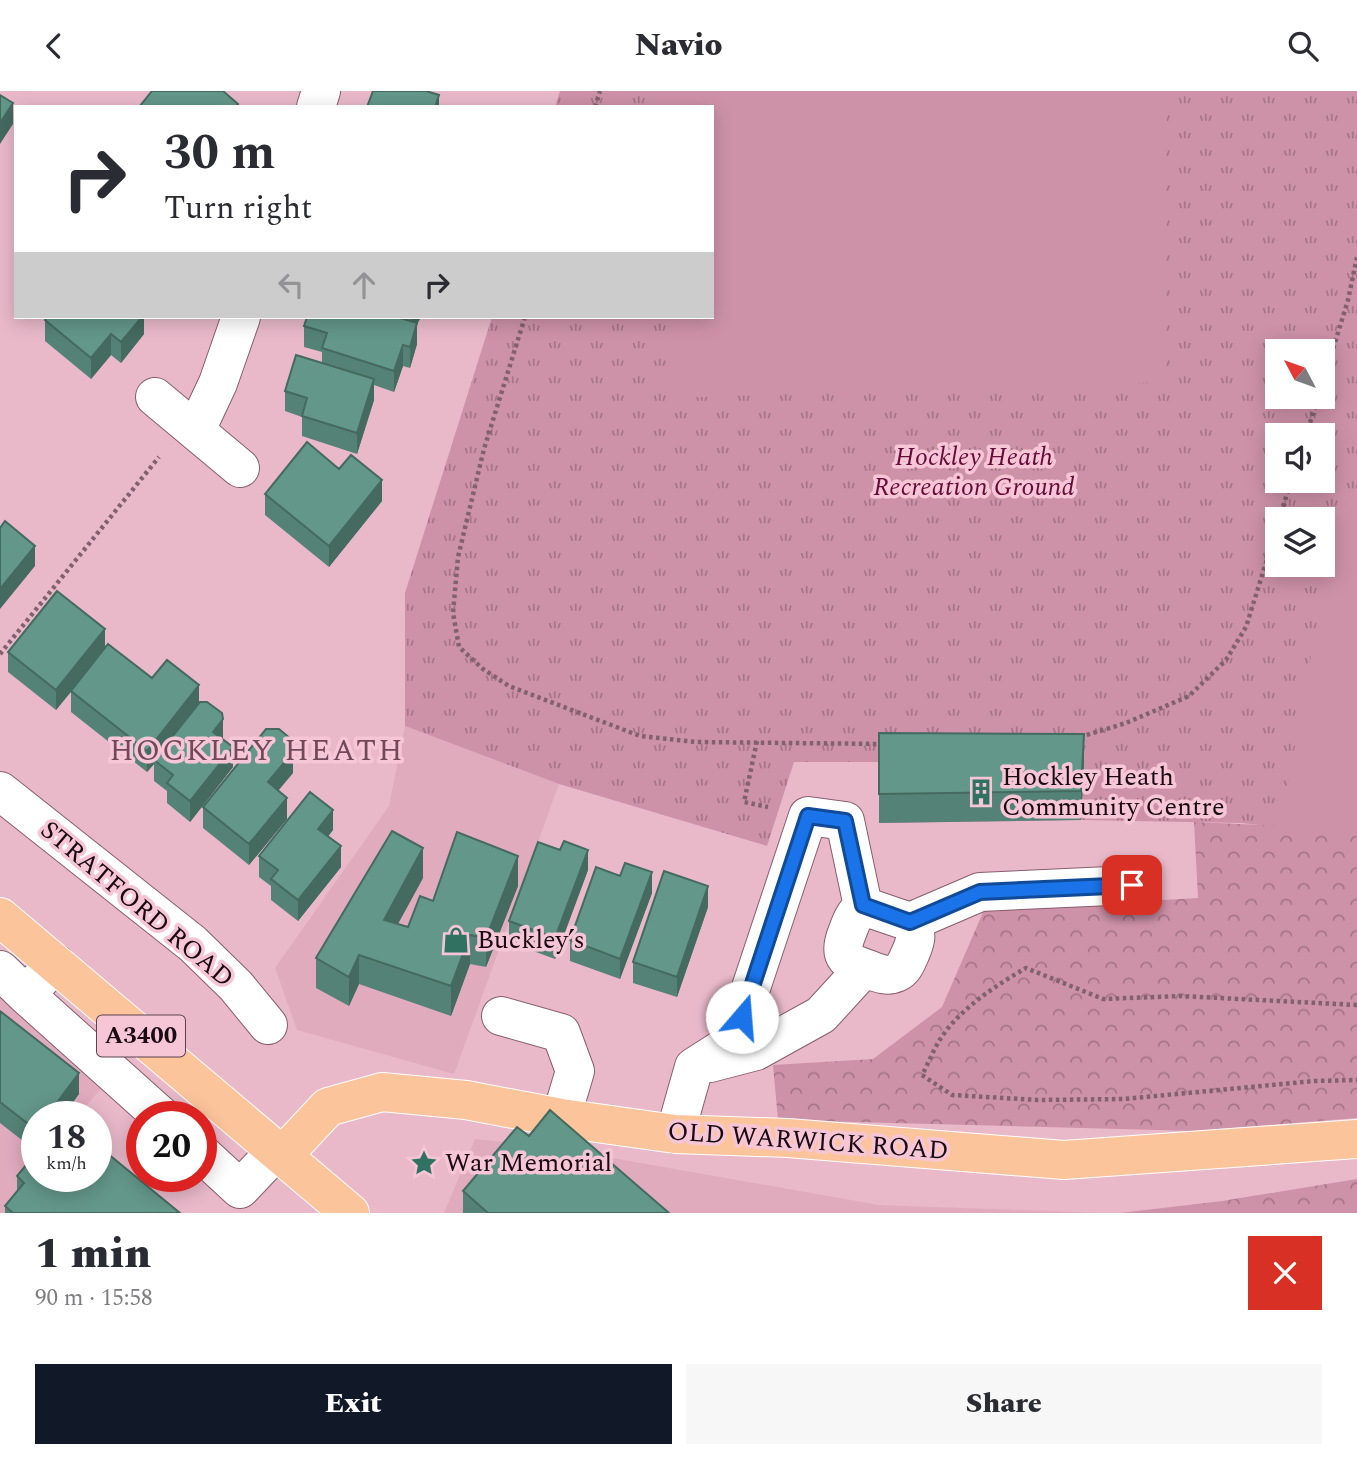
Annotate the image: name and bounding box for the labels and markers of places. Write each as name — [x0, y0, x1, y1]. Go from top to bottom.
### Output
place label: Hockley Heath Community Centre — [1002, 757, 1225, 827]
building icon: Hockley Heath Community Centre — [966, 777, 996, 807]
pin — [1102, 855, 1162, 915]
place label: Buckley’s — [477, 920, 585, 960]
shop icon: Buckley’s — [441, 925, 471, 955]
place label: War Memorial — [445, 1143, 612, 1183]
place icon: War Memorial — [409, 1148, 439, 1178]

